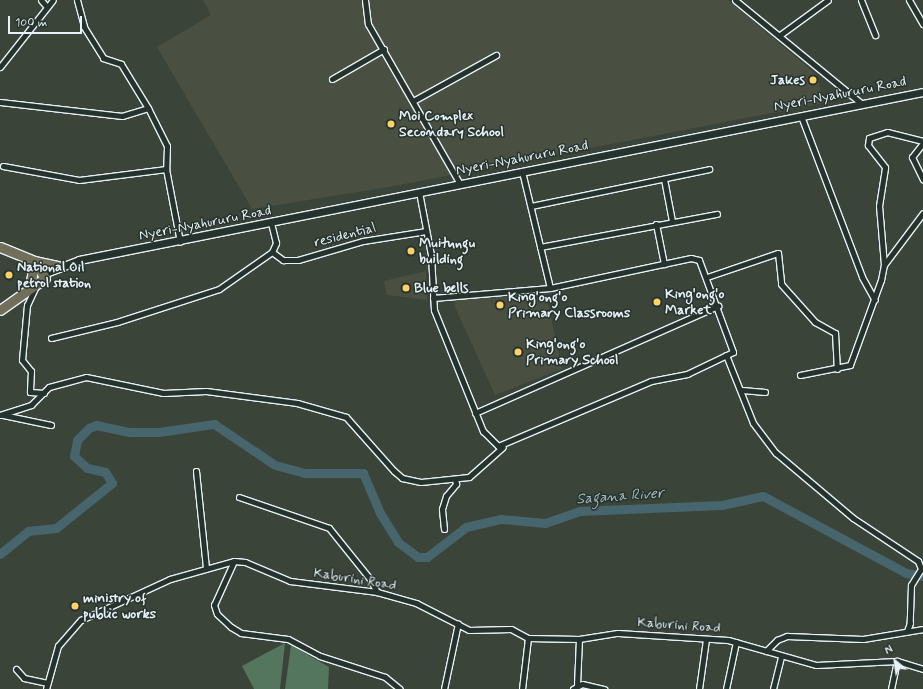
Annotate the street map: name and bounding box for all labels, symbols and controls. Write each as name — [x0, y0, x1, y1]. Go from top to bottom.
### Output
scale bar — [10, 8, 84, 34]
text: 100 m — [15, 15, 47, 31]
place label: Jakes — [770, 72, 805, 88]
street label: Nyeri-Nyahururu Road — [773, 73, 907, 115]
marker: Jakes — [808, 75, 818, 85]
place label: Moi Complex Secondary School — [399, 108, 504, 140]
marker: Moi Complex Secondary School — [386, 119, 396, 129]
street label: Nyeri-Nyahururu Road — [455, 137, 589, 179]
street label: Nyeri-Nyahururu Road — [138, 202, 272, 244]
street label: residential — [312, 219, 378, 251]
place label: Muitungu building — [419, 235, 475, 268]
marker: Muitungu building — [406, 246, 416, 256]
place label: National Oil petrol station — [17, 259, 91, 292]
marker: National Oil petrol station — [4, 270, 14, 280]
place label: Blue bells — [414, 280, 469, 296]
marker: Blue bells — [401, 283, 411, 293]
place label: King'ong'o Market — [665, 286, 724, 318]
place label: King'ong'o Primary Classrooms — [508, 289, 631, 322]
marker: King'ong'o Market — [652, 297, 662, 307]
marker: King'ong'o Primary Classrooms — [495, 300, 505, 310]
place label: King'ong'o Primary School — [526, 336, 618, 368]
marker: King'ong'o Primary School — [513, 347, 523, 357]
water label: Sagana River — [576, 485, 664, 509]
street label: Kaburini Road — [313, 564, 397, 594]
place label: ministry of public works — [83, 590, 156, 622]
marker: ministry of public works — [70, 601, 80, 611]
street label: Kaburini Road — [637, 614, 721, 636]
north arrow — [875, 641, 915, 681]
text: N — [883, 643, 896, 658]

